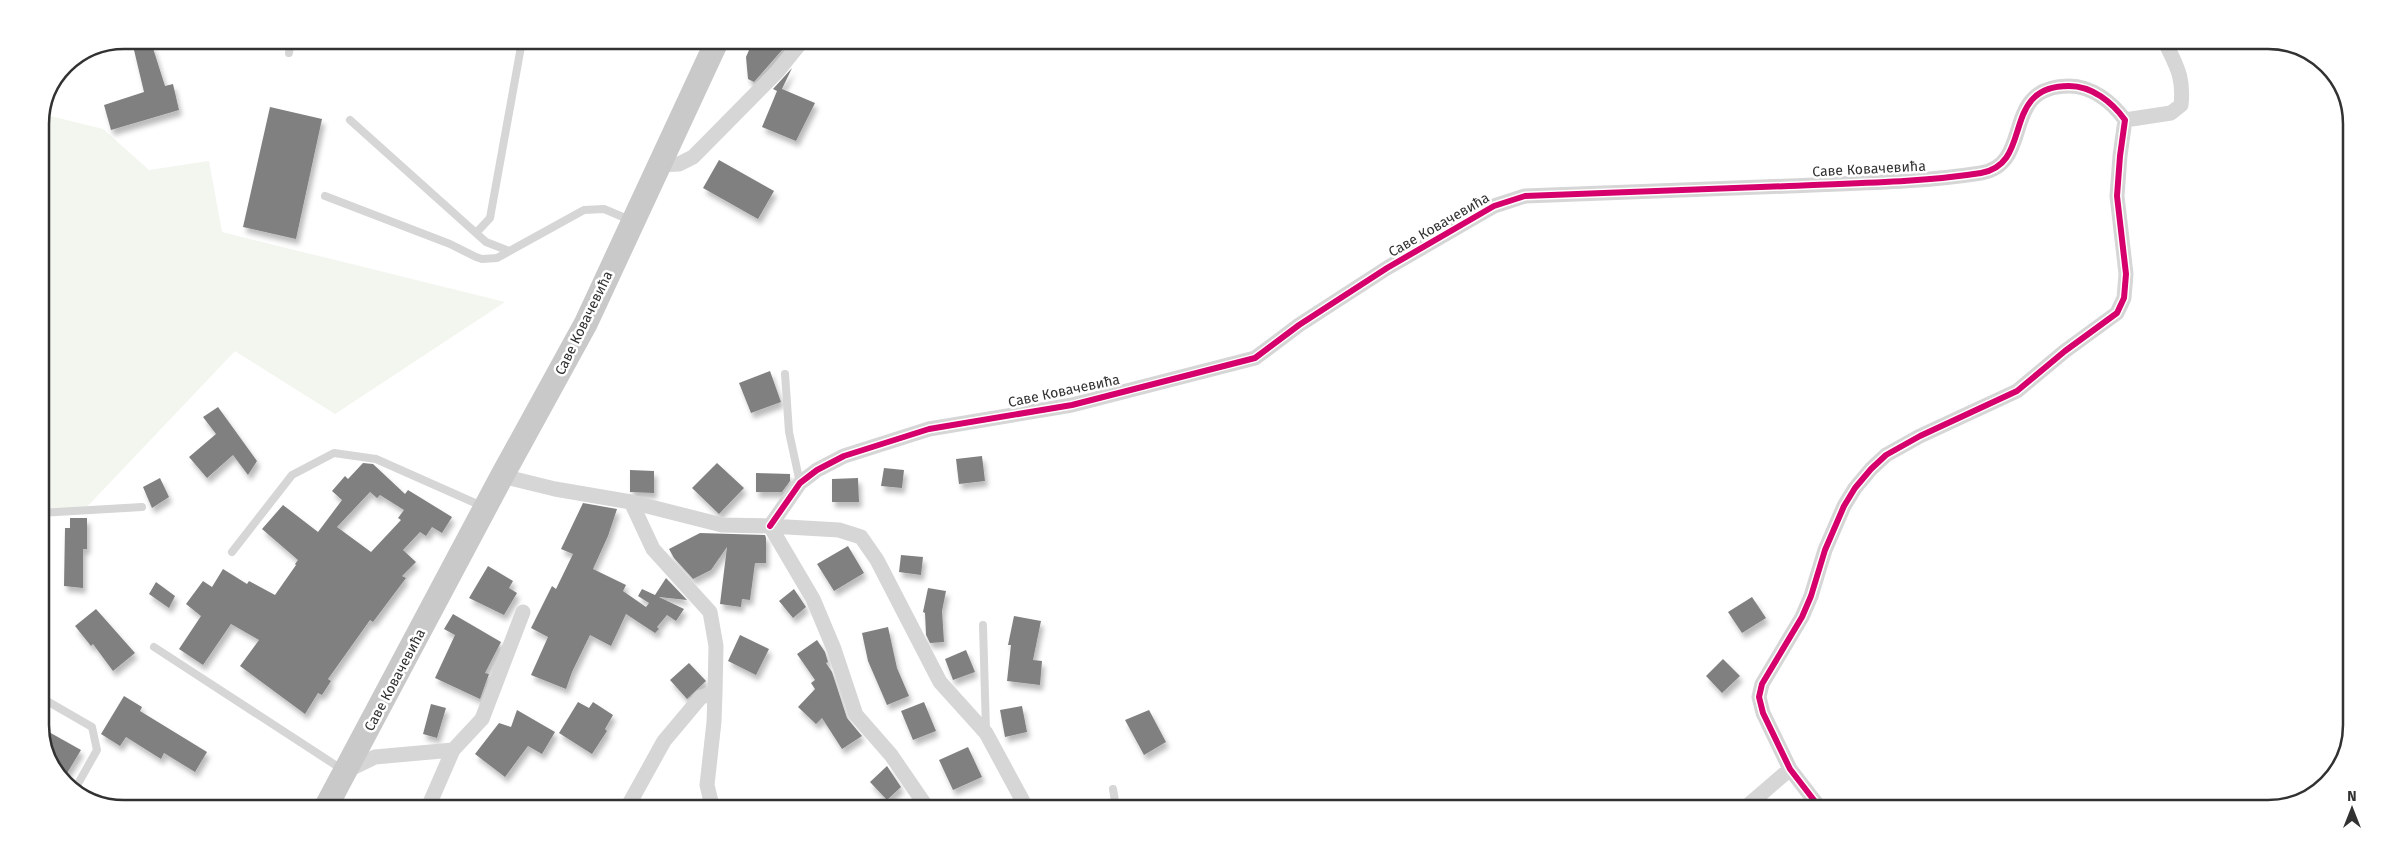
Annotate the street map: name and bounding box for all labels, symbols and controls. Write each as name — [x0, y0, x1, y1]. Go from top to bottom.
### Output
street label: Саве Ковачевића — [1812, 158, 1926, 180]
street label: Саве Ковачевића — [1386, 189, 1492, 261]
street label: Саве Ковачевића — [551, 268, 617, 378]
street label: Саве Ковачевића — [1007, 371, 1121, 411]
street label: Саве Ковачевића — [361, 626, 429, 734]
north arrow — [2327, 784, 2377, 834]
text: N — [2347, 788, 2357, 805]

